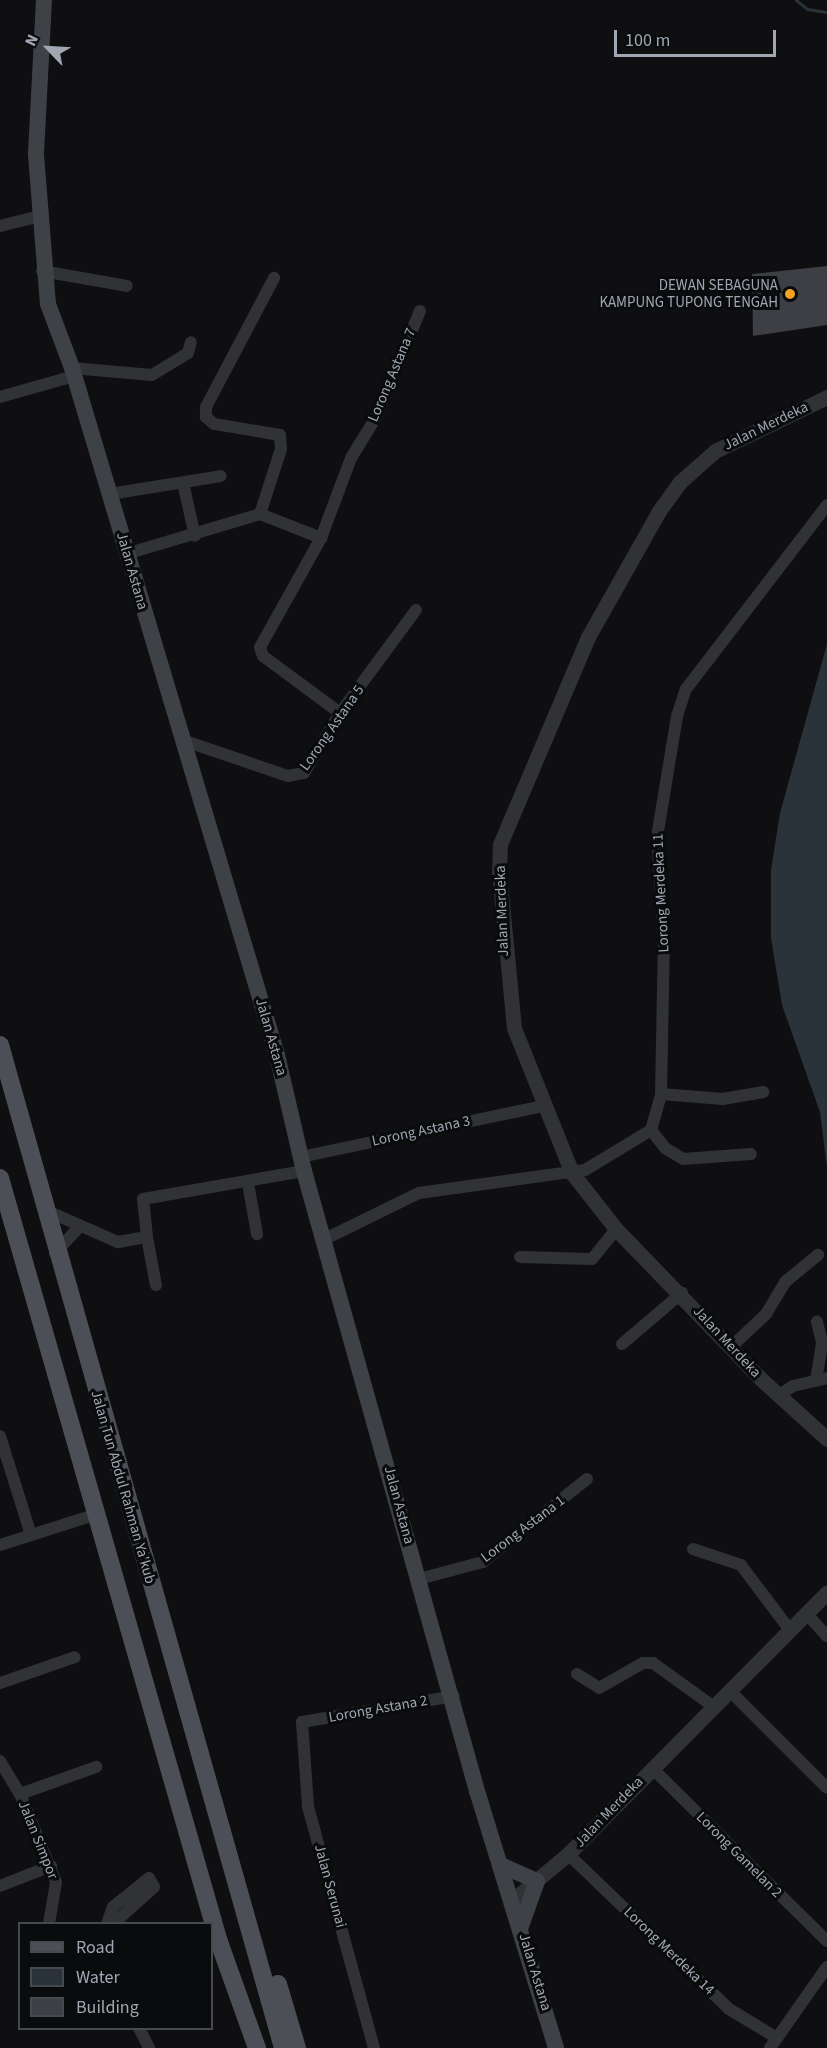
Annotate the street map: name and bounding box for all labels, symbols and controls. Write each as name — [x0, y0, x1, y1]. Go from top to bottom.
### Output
north arrow — [18, 18, 78, 78]
scale bar — [617, 18, 779, 56]
text: 100 m — [625, 28, 670, 53]
text: N — [19, 31, 44, 50]
place label: DEWAN SEBAGUNA KAMPUNG TUPONG TENGAH — [599, 276, 778, 311]
marker: DEWAN SEBAGUNA KAMPUNG TUPONG TENGAH — [783, 287, 797, 301]
street label: Lorong Astana 7 — [364, 325, 420, 425]
street label: Jalan Merdeka — [721, 398, 811, 454]
street label: Jalan Astana — [112, 530, 152, 612]
street label: Lorong Astana 5 — [296, 682, 368, 774]
street label: Lorong Merdeka 11 — [649, 833, 673, 953]
street label: Jalan Merdeka — [491, 865, 513, 957]
street label: Jalan Astana — [251, 996, 291, 1078]
street label: Lorong Astana 3 — [370, 1112, 472, 1150]
street label: Jalan Merdeka — [689, 1302, 765, 1382]
street label: Jalan Tun Abdul Rahman Ya'kub — [87, 1388, 159, 1586]
street label: Jalan Astana — [380, 1464, 418, 1546]
street label: Lorong Astana 1 — [478, 1492, 568, 1566]
street label: Lorong Astana 2 — [327, 1691, 429, 1727]
street label: Jalan Merdeka — [571, 1773, 647, 1851]
street label: Jalan Simpor — [14, 1798, 62, 1882]
street label: Lorong Gamelan 2 — [692, 1808, 786, 1902]
street label: Jalan Serunai — [310, 1842, 350, 1930]
street label: Lorong Merdeka 14 — [620, 1903, 718, 1999]
legend — [18, 1922, 213, 2030]
street label: Jalan Astana — [515, 1931, 555, 2013]
text: Road — [76, 1935, 115, 1960]
text: Water — [76, 1965, 120, 1990]
text: Building — [76, 1995, 139, 2020]

